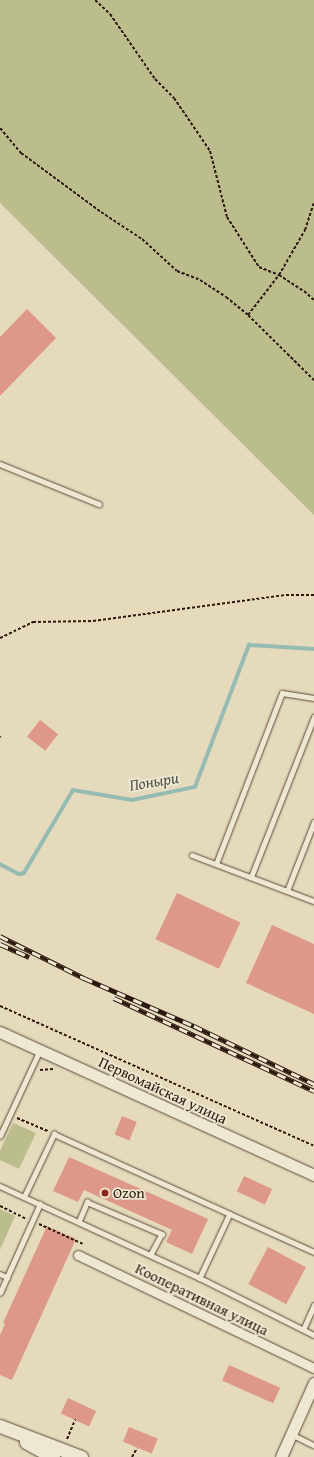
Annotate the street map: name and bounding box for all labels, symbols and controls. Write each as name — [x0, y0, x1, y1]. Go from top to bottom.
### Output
water label: Поныри — [128, 768, 180, 794]
street label: Первомайская улица — [96, 1052, 230, 1128]
place label: Ozon — [113, 1184, 145, 1202]
marker: Ozon — [100, 1188, 110, 1198]
street label: Кооперативная улица — [132, 1259, 272, 1339]

